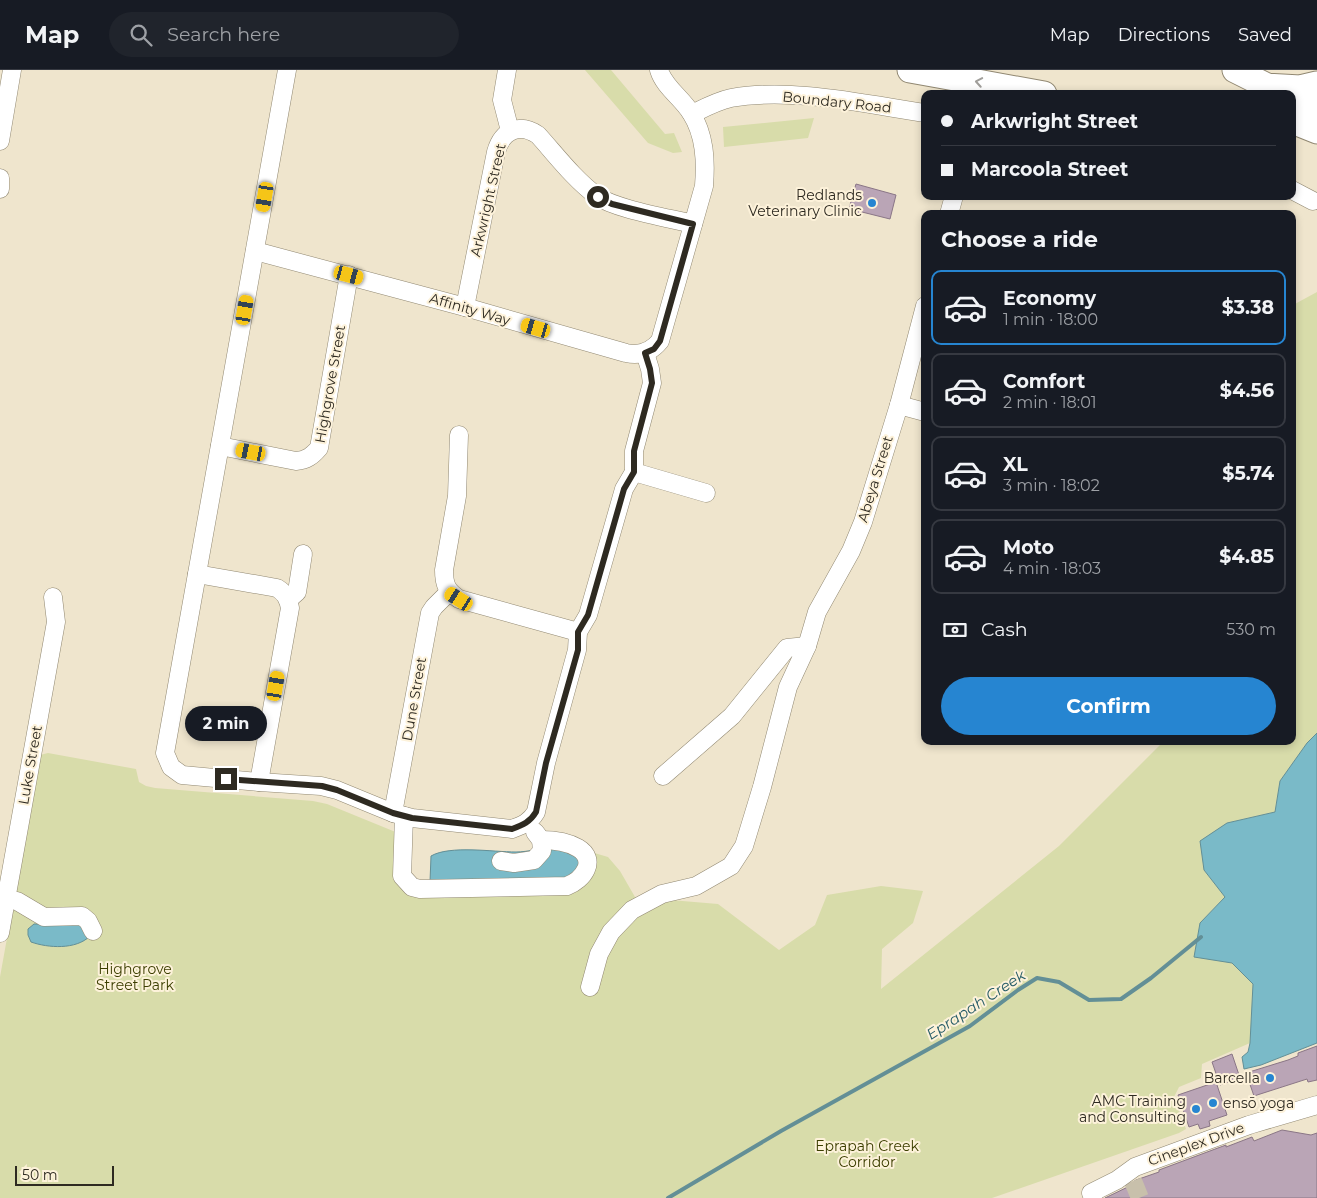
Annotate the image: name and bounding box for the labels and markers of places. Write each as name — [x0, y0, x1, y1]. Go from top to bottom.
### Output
place label: Redlands Veterinary Clinic — [748, 186, 862, 220]
marker: Redlands Veterinary Clinic — [866, 197, 878, 209]
place label: Barcella — [1204, 1069, 1260, 1087]
marker: Barcella — [1264, 1072, 1276, 1084]
place label: AMC Training and Consulting — [1079, 1092, 1186, 1126]
place label: ensō yoga — [1223, 1094, 1294, 1112]
marker: ensō yoga — [1207, 1097, 1219, 1109]
marker: AMC Training and Consulting — [1190, 1103, 1202, 1115]

